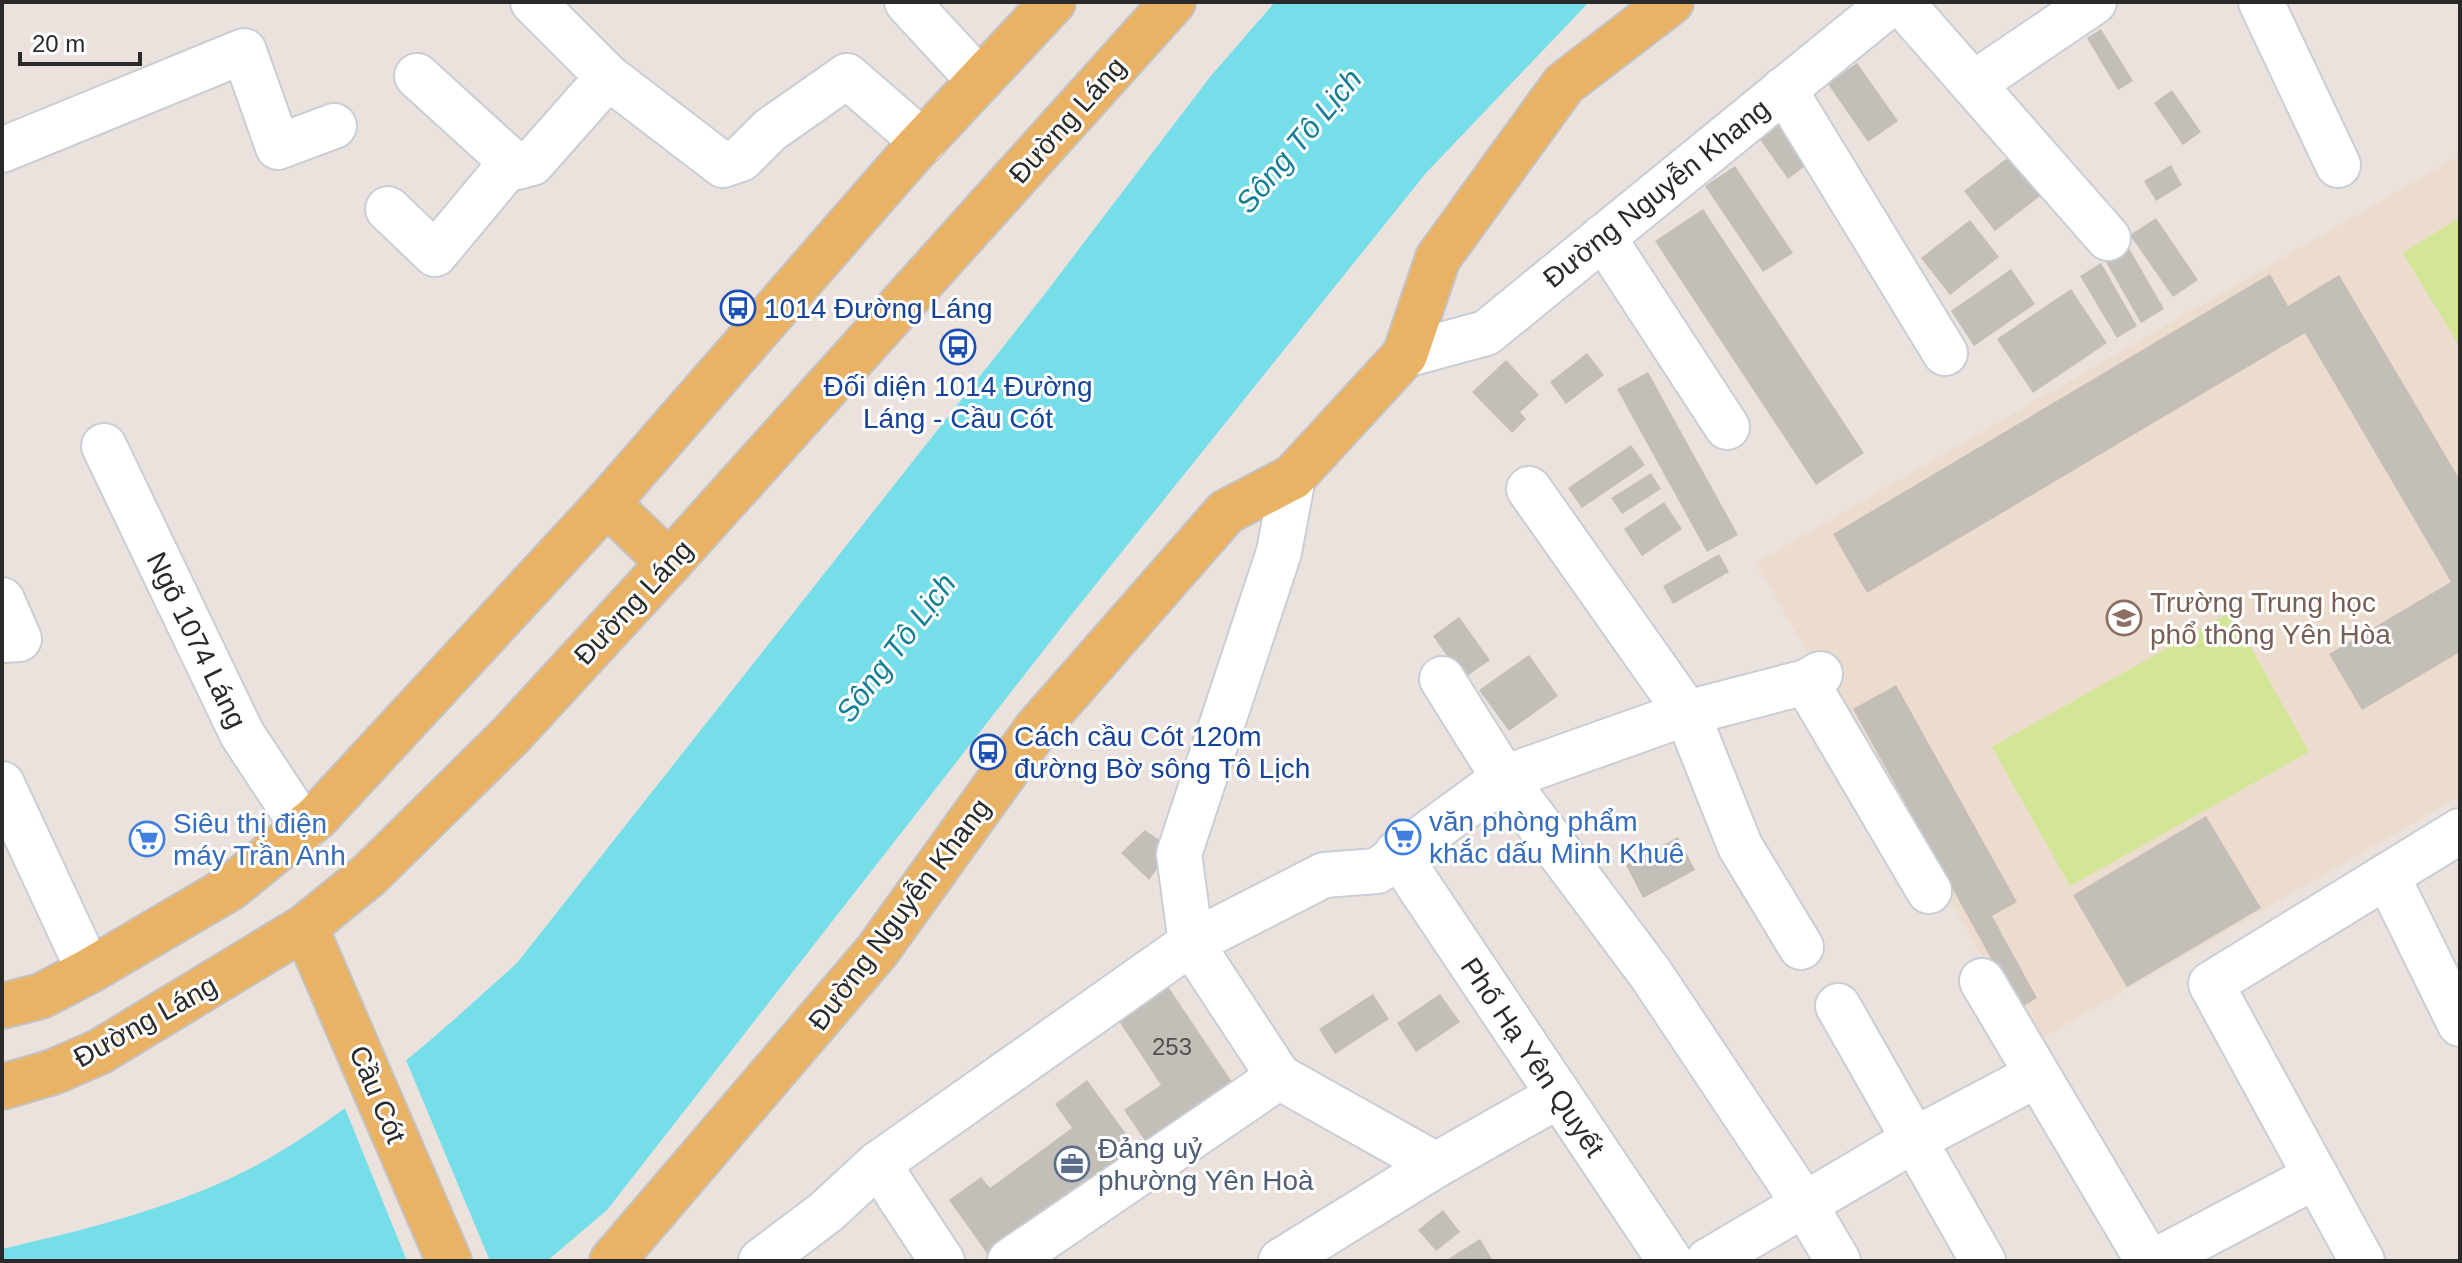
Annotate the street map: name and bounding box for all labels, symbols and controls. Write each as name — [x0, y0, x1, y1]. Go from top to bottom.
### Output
scale bar — [20, 16, 140, 66]
text: 20 m — [32, 30, 85, 57]
street label: Đường Láng — [1003, 51, 1132, 190]
water label: Sông Tô Lịch — [1229, 62, 1368, 219]
street label: Đường Nguyễn Khang — [1537, 93, 1775, 294]
bus stop icon: 1014 Đường Láng — [719, 289, 757, 327]
place label: 1014 Đường Láng — [764, 293, 993, 324]
bus stop icon: Đối diện 1014 Đường Láng - Cầu Cót — [939, 328, 977, 366]
place label: Đối diện 1014 Đường Láng - Cầu Cót — [823, 371, 1093, 434]
street label: Đường Láng — [568, 534, 699, 671]
street label: Ngõ 1074 Láng — [141, 547, 252, 733]
water label: Sông Tô Lịch — [829, 567, 962, 728]
place label: Trường Trung học phổ thông Yên Hòa — [2150, 587, 2391, 650]
school or university icon: Trường Trung học phổ thông Yên Hòa — [2105, 599, 2143, 637]
place label: Cách cầu Cót 120m đường Bờ sông Tô Lịch — [1014, 721, 1310, 784]
bus stop icon: Cách cầu Cót 120m đường Bờ sông Tô Lịch — [969, 733, 1007, 771]
street label: Đường Nguyễn Khang — [802, 793, 996, 1036]
place label: văn phòng phẩm khắc dấu Minh Khuê — [1429, 806, 1684, 869]
place label: Siêu thị điện máy Trần Anh — [173, 808, 346, 871]
supermarket icon: văn phòng phẩm khắc dấu Minh Khuê — [1384, 818, 1422, 856]
supermarket icon: Siêu thị điện máy Trần Anh — [128, 820, 166, 858]
street label: Phố Hạ Yên Quyết — [1455, 952, 1611, 1163]
street label: Đường Láng — [68, 969, 222, 1073]
house number: 253 — [1152, 1033, 1192, 1060]
street label: Cầu Cót — [343, 1041, 412, 1148]
place label: Đảng uỷ phường Yên Hoà — [1098, 1133, 1314, 1196]
office icon: Đảng uỷ phường Yên Hoà — [1053, 1145, 1091, 1183]

